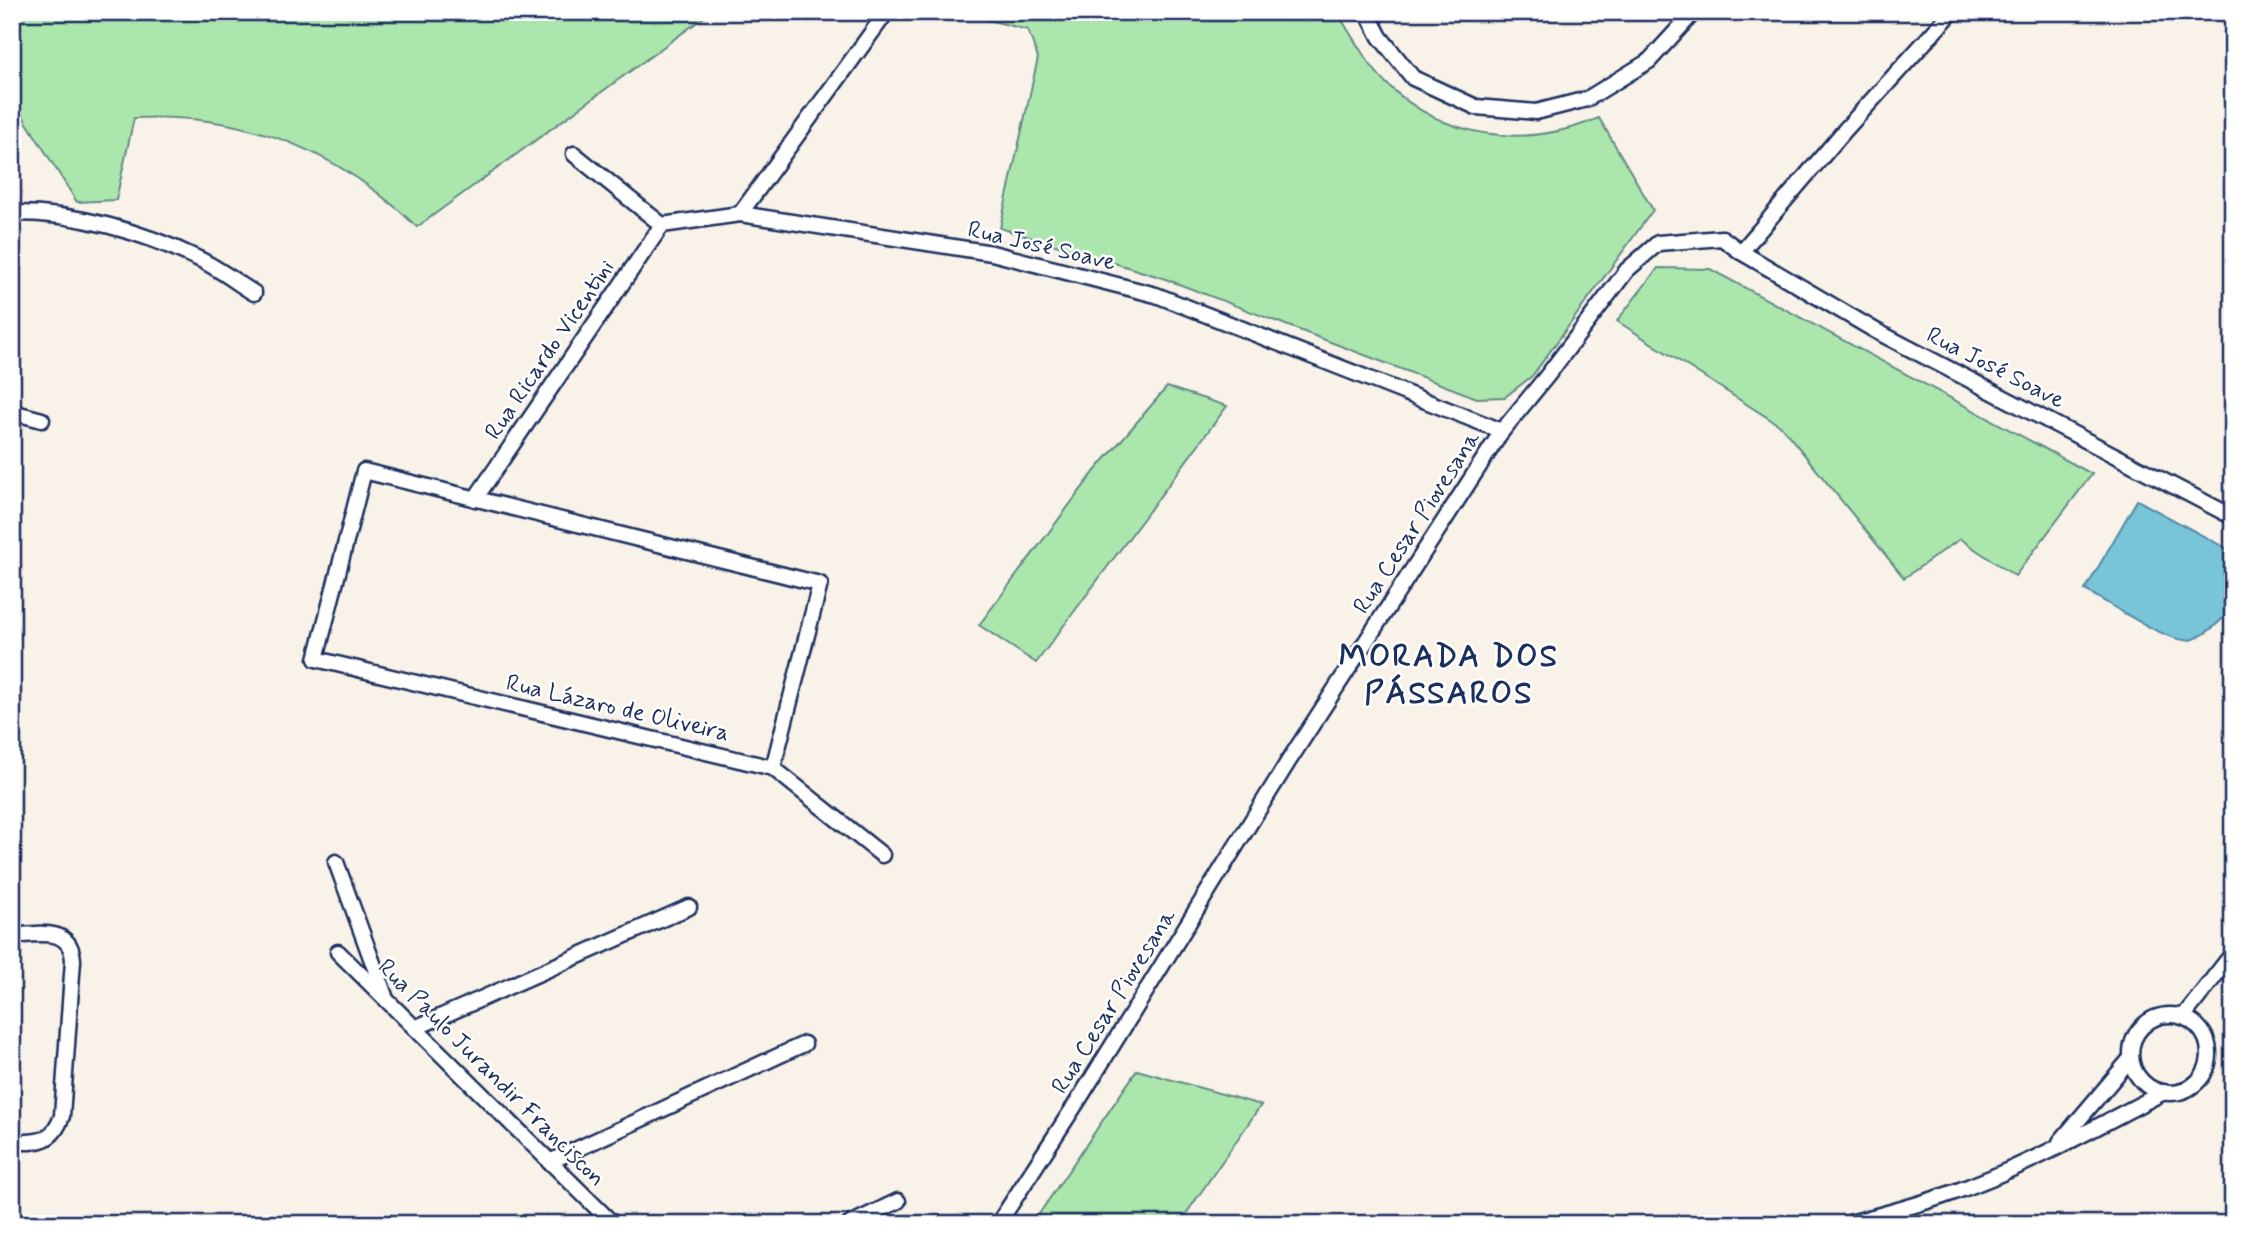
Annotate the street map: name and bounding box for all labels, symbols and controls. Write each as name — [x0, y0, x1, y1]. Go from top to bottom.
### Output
street label: Rua José Soave — [965, 214, 1119, 279]
street label: Rua Ricardo Vicentini — [478, 254, 622, 446]
street label: Rua José Soave — [1921, 320, 2070, 416]
street label: Rua Cesar Piovesana — [1347, 425, 1488, 620]
district label: MORADA DOS PÁSSAROS — [1339, 636, 1559, 715]
street label: Rua Lázaro de Oliveira — [503, 668, 732, 749]
street label: Rua Cesar Piovesana — [1045, 903, 1184, 1100]
street label: Rua Paulo Jurandir Franciscon — [370, 952, 612, 1194]

